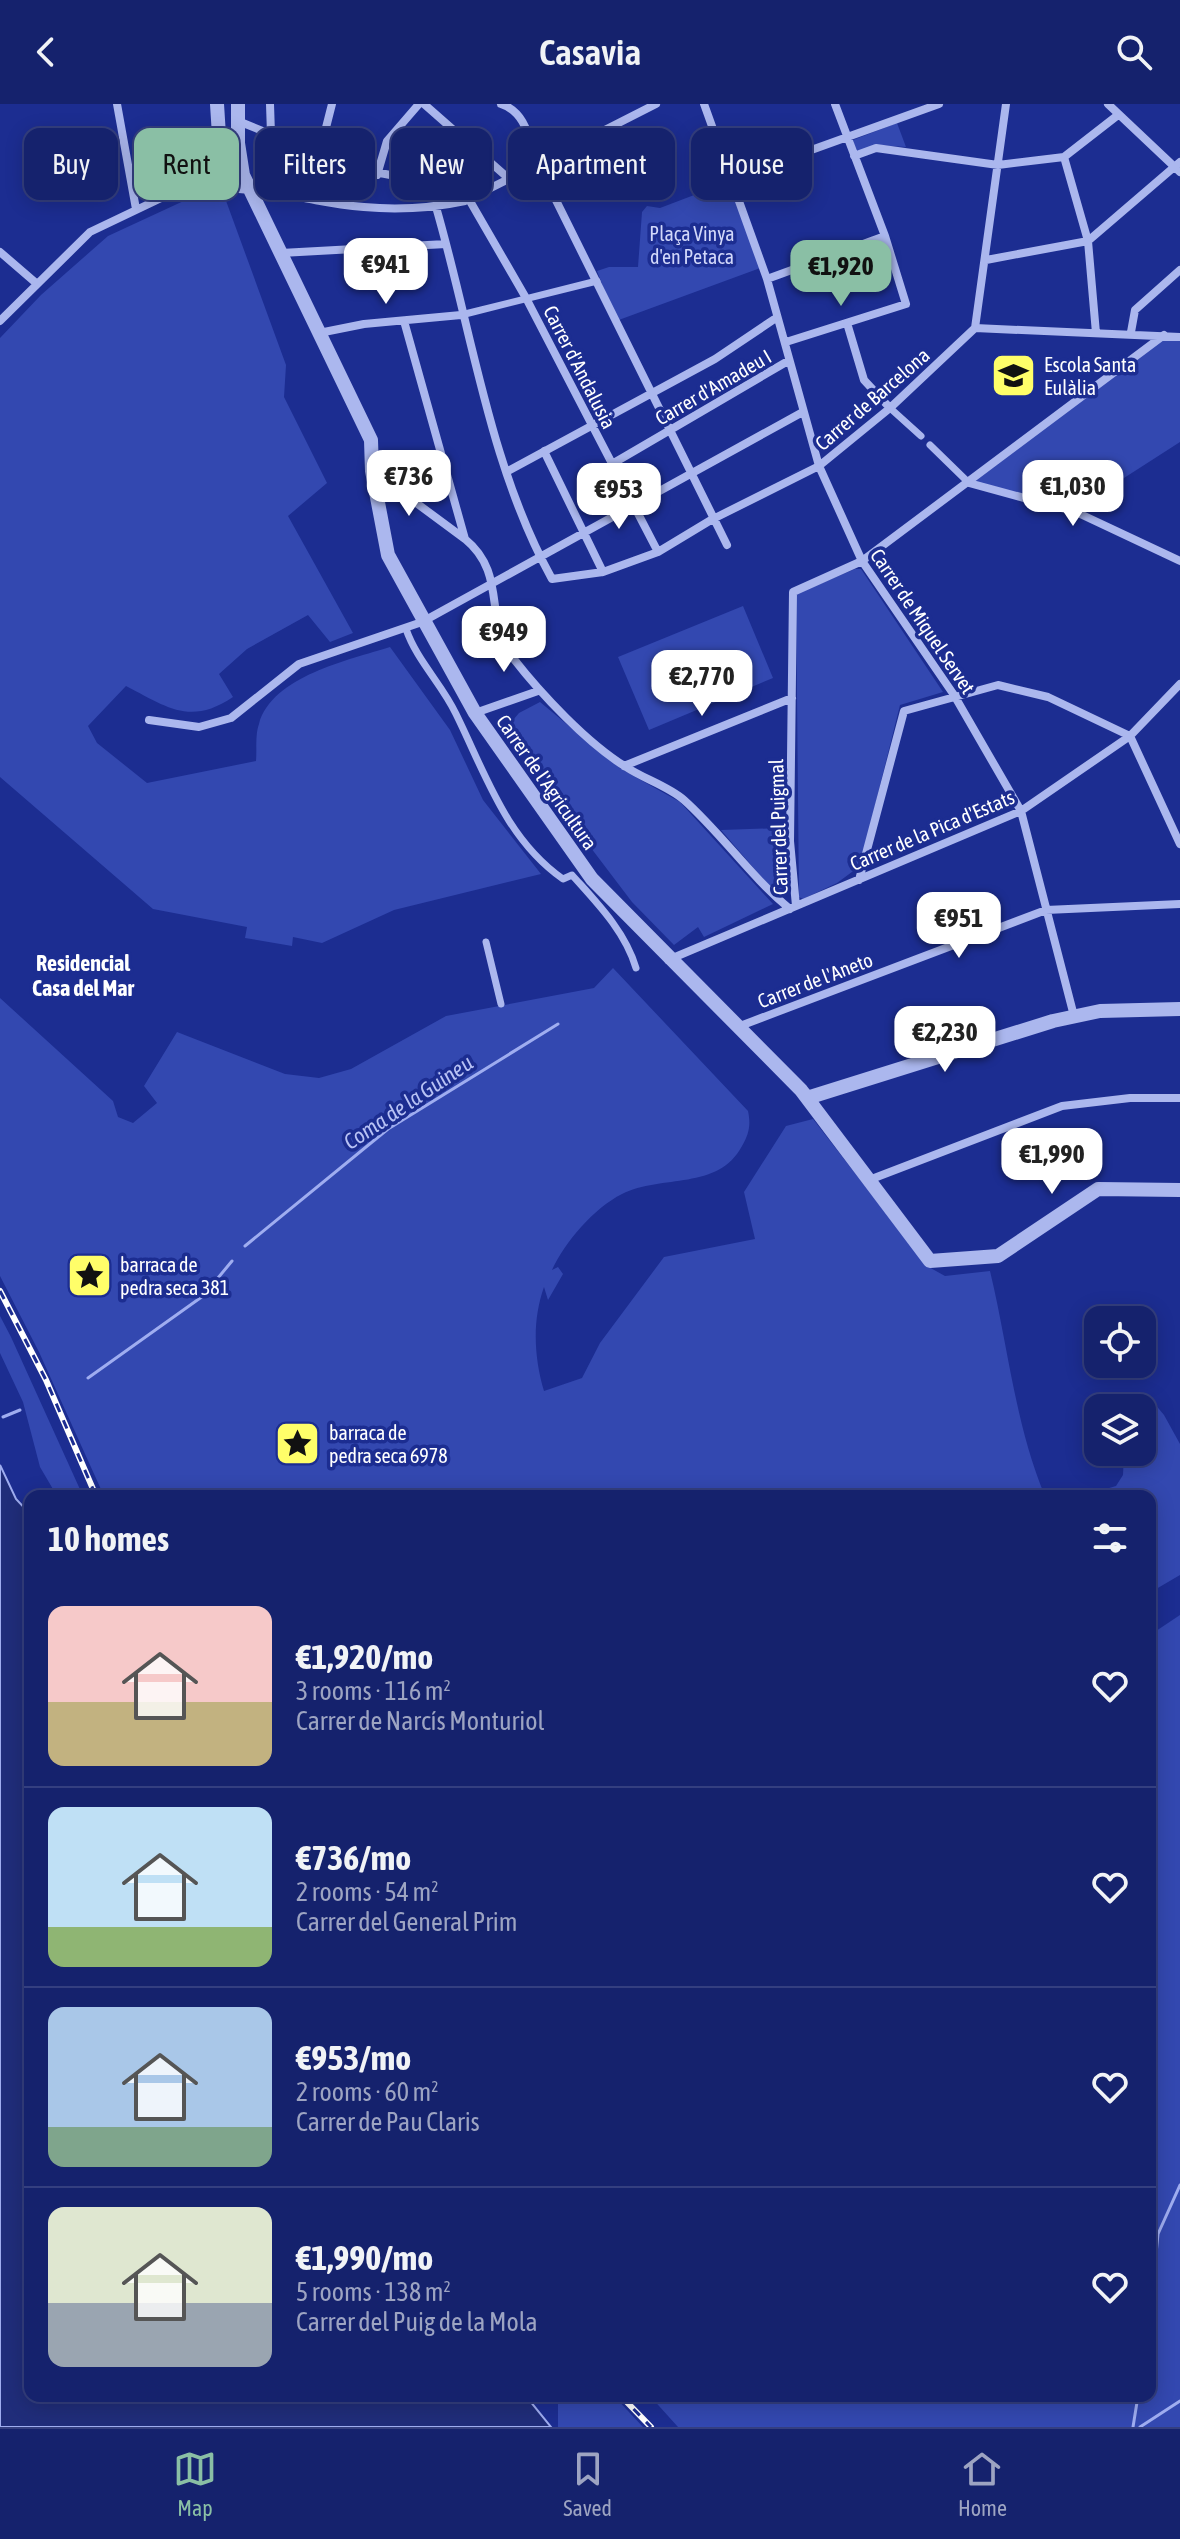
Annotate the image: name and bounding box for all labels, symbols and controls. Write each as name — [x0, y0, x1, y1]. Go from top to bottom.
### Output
icon: back — [24, 30, 68, 74]
icon: search — [1112, 30, 1156, 74]
text: Casavia — [539, 31, 641, 73]
chip: Buy — [24, 128, 118, 200]
chip: Rent — [134, 128, 239, 200]
chip: Filters — [255, 128, 375, 200]
chip: New — [391, 128, 492, 200]
chip: Apartment — [508, 128, 675, 200]
chip: House — [691, 128, 812, 200]
park label: Plaça Vinya d'en Petaca — [649, 222, 735, 268]
pin: €941 — [339, 238, 433, 306]
pin: €1,920 — [776, 240, 906, 308]
text: €941 — [362, 249, 410, 279]
text: €1,920 — [808, 251, 874, 281]
street label: Carrer d'Andalusia — [539, 302, 621, 432]
street label: Carrer de Barcelona — [810, 343, 934, 455]
street label: Carrer d'Amadeu I — [651, 345, 775, 429]
school or university icon: Escola Santa Eulàlia — [989, 351, 1037, 399]
place label: Escola Santa Eulàlia — [1044, 353, 1136, 399]
pin: €736 — [362, 450, 456, 518]
pin: €1,030 — [1008, 460, 1138, 528]
text: €736 — [385, 461, 433, 491]
pin: €953 — [572, 463, 666, 531]
text: €1,030 — [1040, 471, 1106, 501]
text: €953 — [595, 474, 643, 504]
street label: Carrer de Miquel Servet — [866, 544, 980, 698]
pin: €949 — [457, 606, 551, 674]
text: €949 — [480, 617, 528, 647]
pin: €2,770 — [637, 650, 767, 718]
text: €2,770 — [669, 661, 735, 691]
street label: Carrer de l'Agricultura — [492, 710, 602, 854]
street label: Carrer del Puigmal — [764, 758, 792, 895]
street label: Carrer de la Pica d'Estats — [846, 785, 1018, 875]
pin: €951 — [912, 892, 1006, 960]
text: €951 — [935, 903, 983, 933]
street label: Carrer de l'Aneto — [754, 948, 876, 1012]
district label: Residencial Casa del Mar — [32, 950, 134, 1001]
pin: €2,230 — [880, 1006, 1010, 1074]
text: €2,230 — [912, 1017, 978, 1047]
water label: Coma de la Guineu — [338, 1049, 478, 1155]
pin: €1,990 — [987, 1128, 1117, 1196]
text: €1,990 — [1019, 1139, 1085, 1169]
place icon: barraca de pedra seca 381 — [65, 1251, 113, 1299]
place label: barraca de pedra seca 381 — [120, 1253, 229, 1299]
map controls — [1084, 1306, 1156, 1466]
button: locate — [1084, 1306, 1156, 1378]
button: layers — [1084, 1394, 1156, 1466]
place icon: barraca de pedra seca 6978 — [274, 1419, 322, 1467]
place label: barraca de pedra seca 6978 — [329, 1421, 448, 1467]
icon: filters — [1088, 1516, 1132, 1560]
text: 10 homes — [48, 1519, 169, 1558]
text: €1,920/mo — [296, 1637, 433, 1676]
icon: home — [112, 1638, 208, 1734]
icon: heart — [1088, 1664, 1132, 1708]
text: 3 rooms · 116 m² — [296, 1676, 451, 1706]
text: Carrer de Narcís Monturiol — [296, 1706, 544, 1736]
text: €736/mo — [296, 1838, 411, 1877]
icon: home — [112, 1839, 208, 1935]
icon: heart — [1088, 1865, 1132, 1909]
text: 2 rooms · 54 m² — [296, 1877, 438, 1907]
text: Carrer del General Prim — [296, 1907, 518, 1937]
text: €953/mo — [296, 2038, 411, 2077]
icon: home — [112, 2039, 208, 2135]
icon: heart — [1088, 2065, 1132, 2109]
text: 2 rooms · 60 m² — [296, 2077, 438, 2107]
text: Carrer de Pau Claris — [296, 2107, 480, 2137]
text: €1,990/mo — [296, 2238, 433, 2277]
icon: home — [112, 2239, 208, 2335]
icon: heart — [1088, 2265, 1132, 2309]
text: 5 rooms · 138 m² — [296, 2277, 451, 2307]
text: Carrer del Puig de la Mola — [296, 2307, 538, 2337]
tab: Map — [173, 2447, 217, 2521]
tab: Saved — [563, 2447, 612, 2521]
tab: Home — [958, 2447, 1007, 2521]

